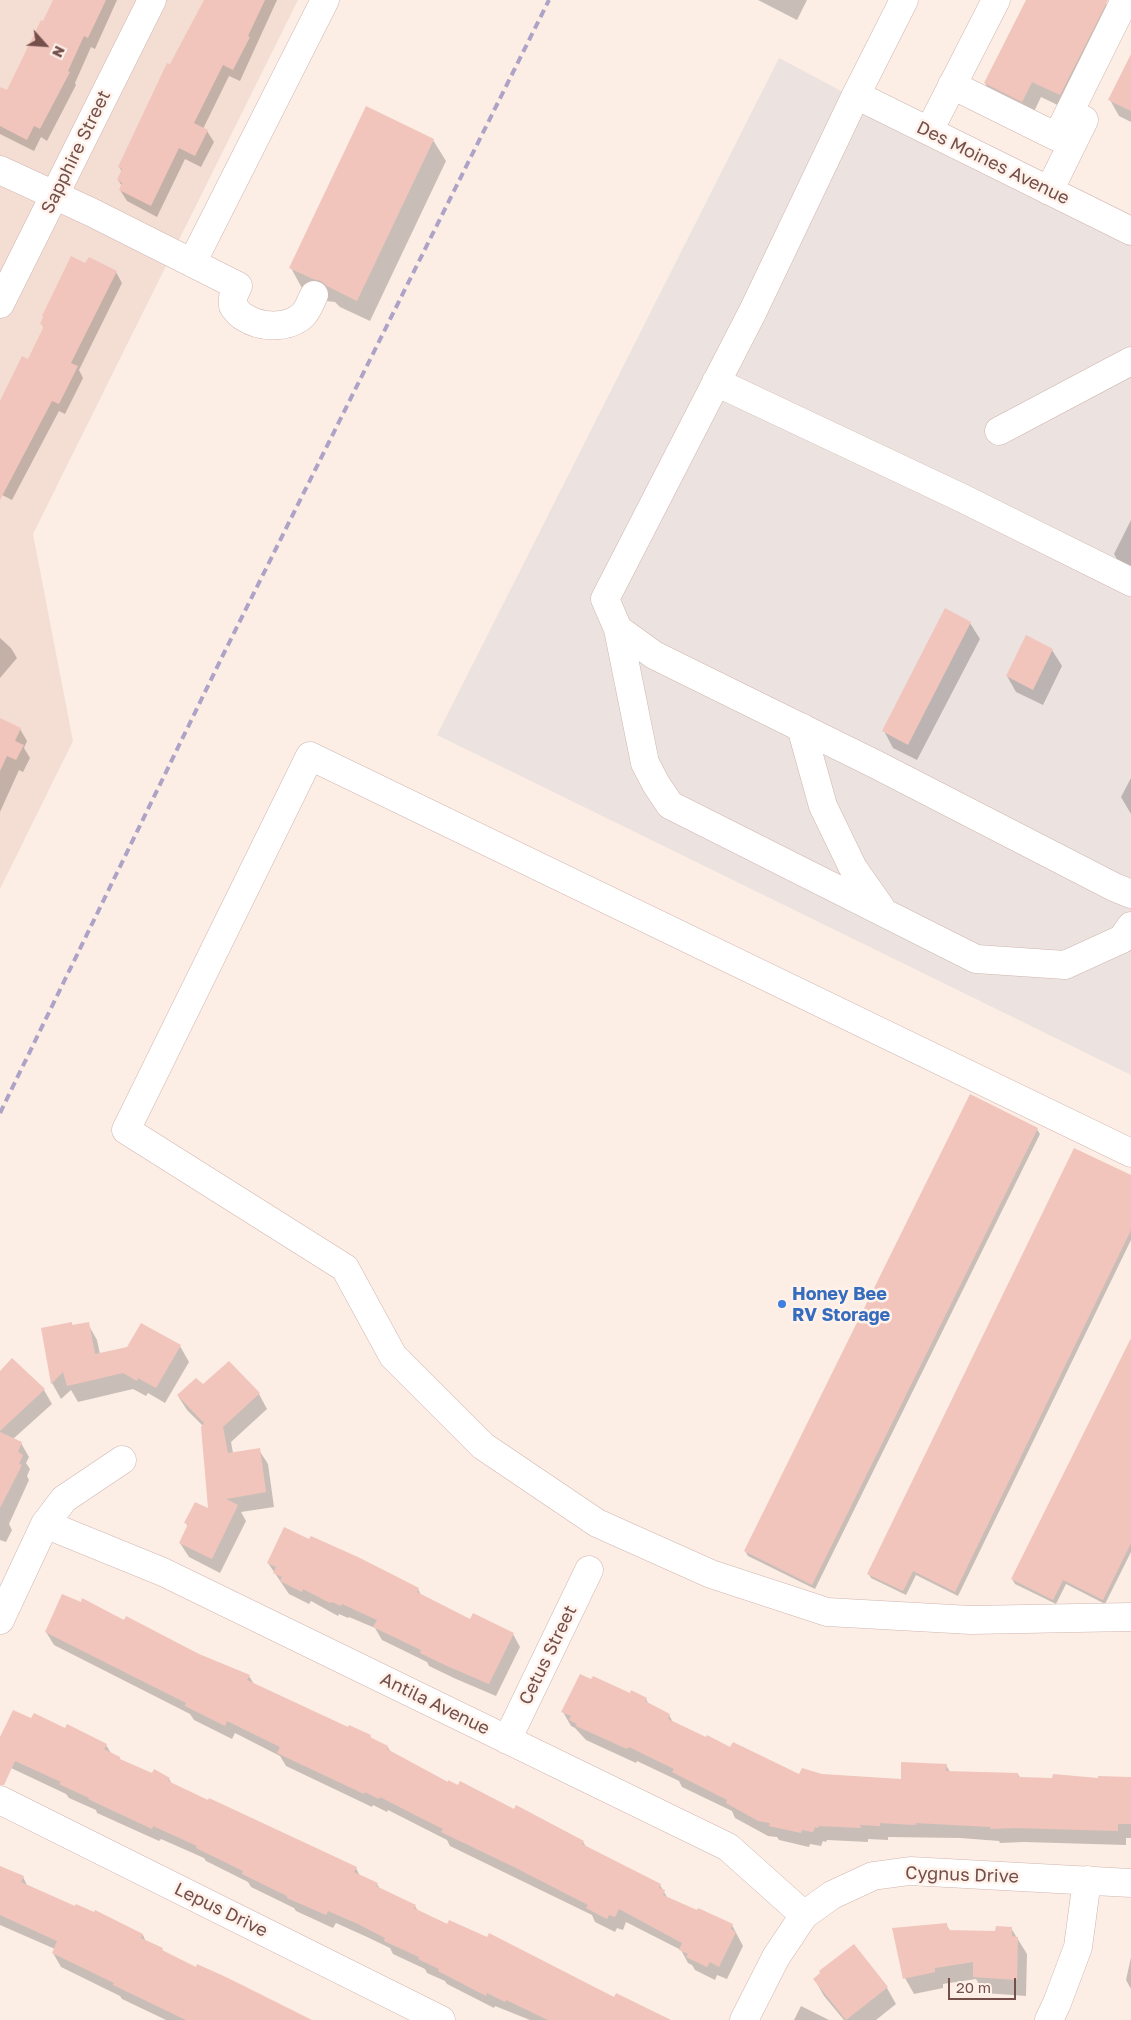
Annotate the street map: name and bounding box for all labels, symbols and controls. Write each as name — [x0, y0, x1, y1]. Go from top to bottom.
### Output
north arrow — [20, 20, 70, 70]
text: N — [49, 43, 69, 60]
street label: Sapphire Street — [37, 87, 115, 217]
street label: Des Moines Avenue — [913, 117, 1073, 209]
place label: Honey Bee RV Storage — [792, 1283, 890, 1326]
marker: Honey Bee RV Storage — [776, 1298, 788, 1310]
street label: Cetus Street — [515, 1602, 581, 1708]
street label: Antila Avenue — [377, 1668, 493, 1740]
street label: Cygnus Drive — [905, 1862, 1019, 1888]
street label: Lepus Drive — [171, 1878, 271, 1942]
scale bar — [951, 1968, 1018, 2000]
text: 20 m — [956, 1978, 991, 1996]

